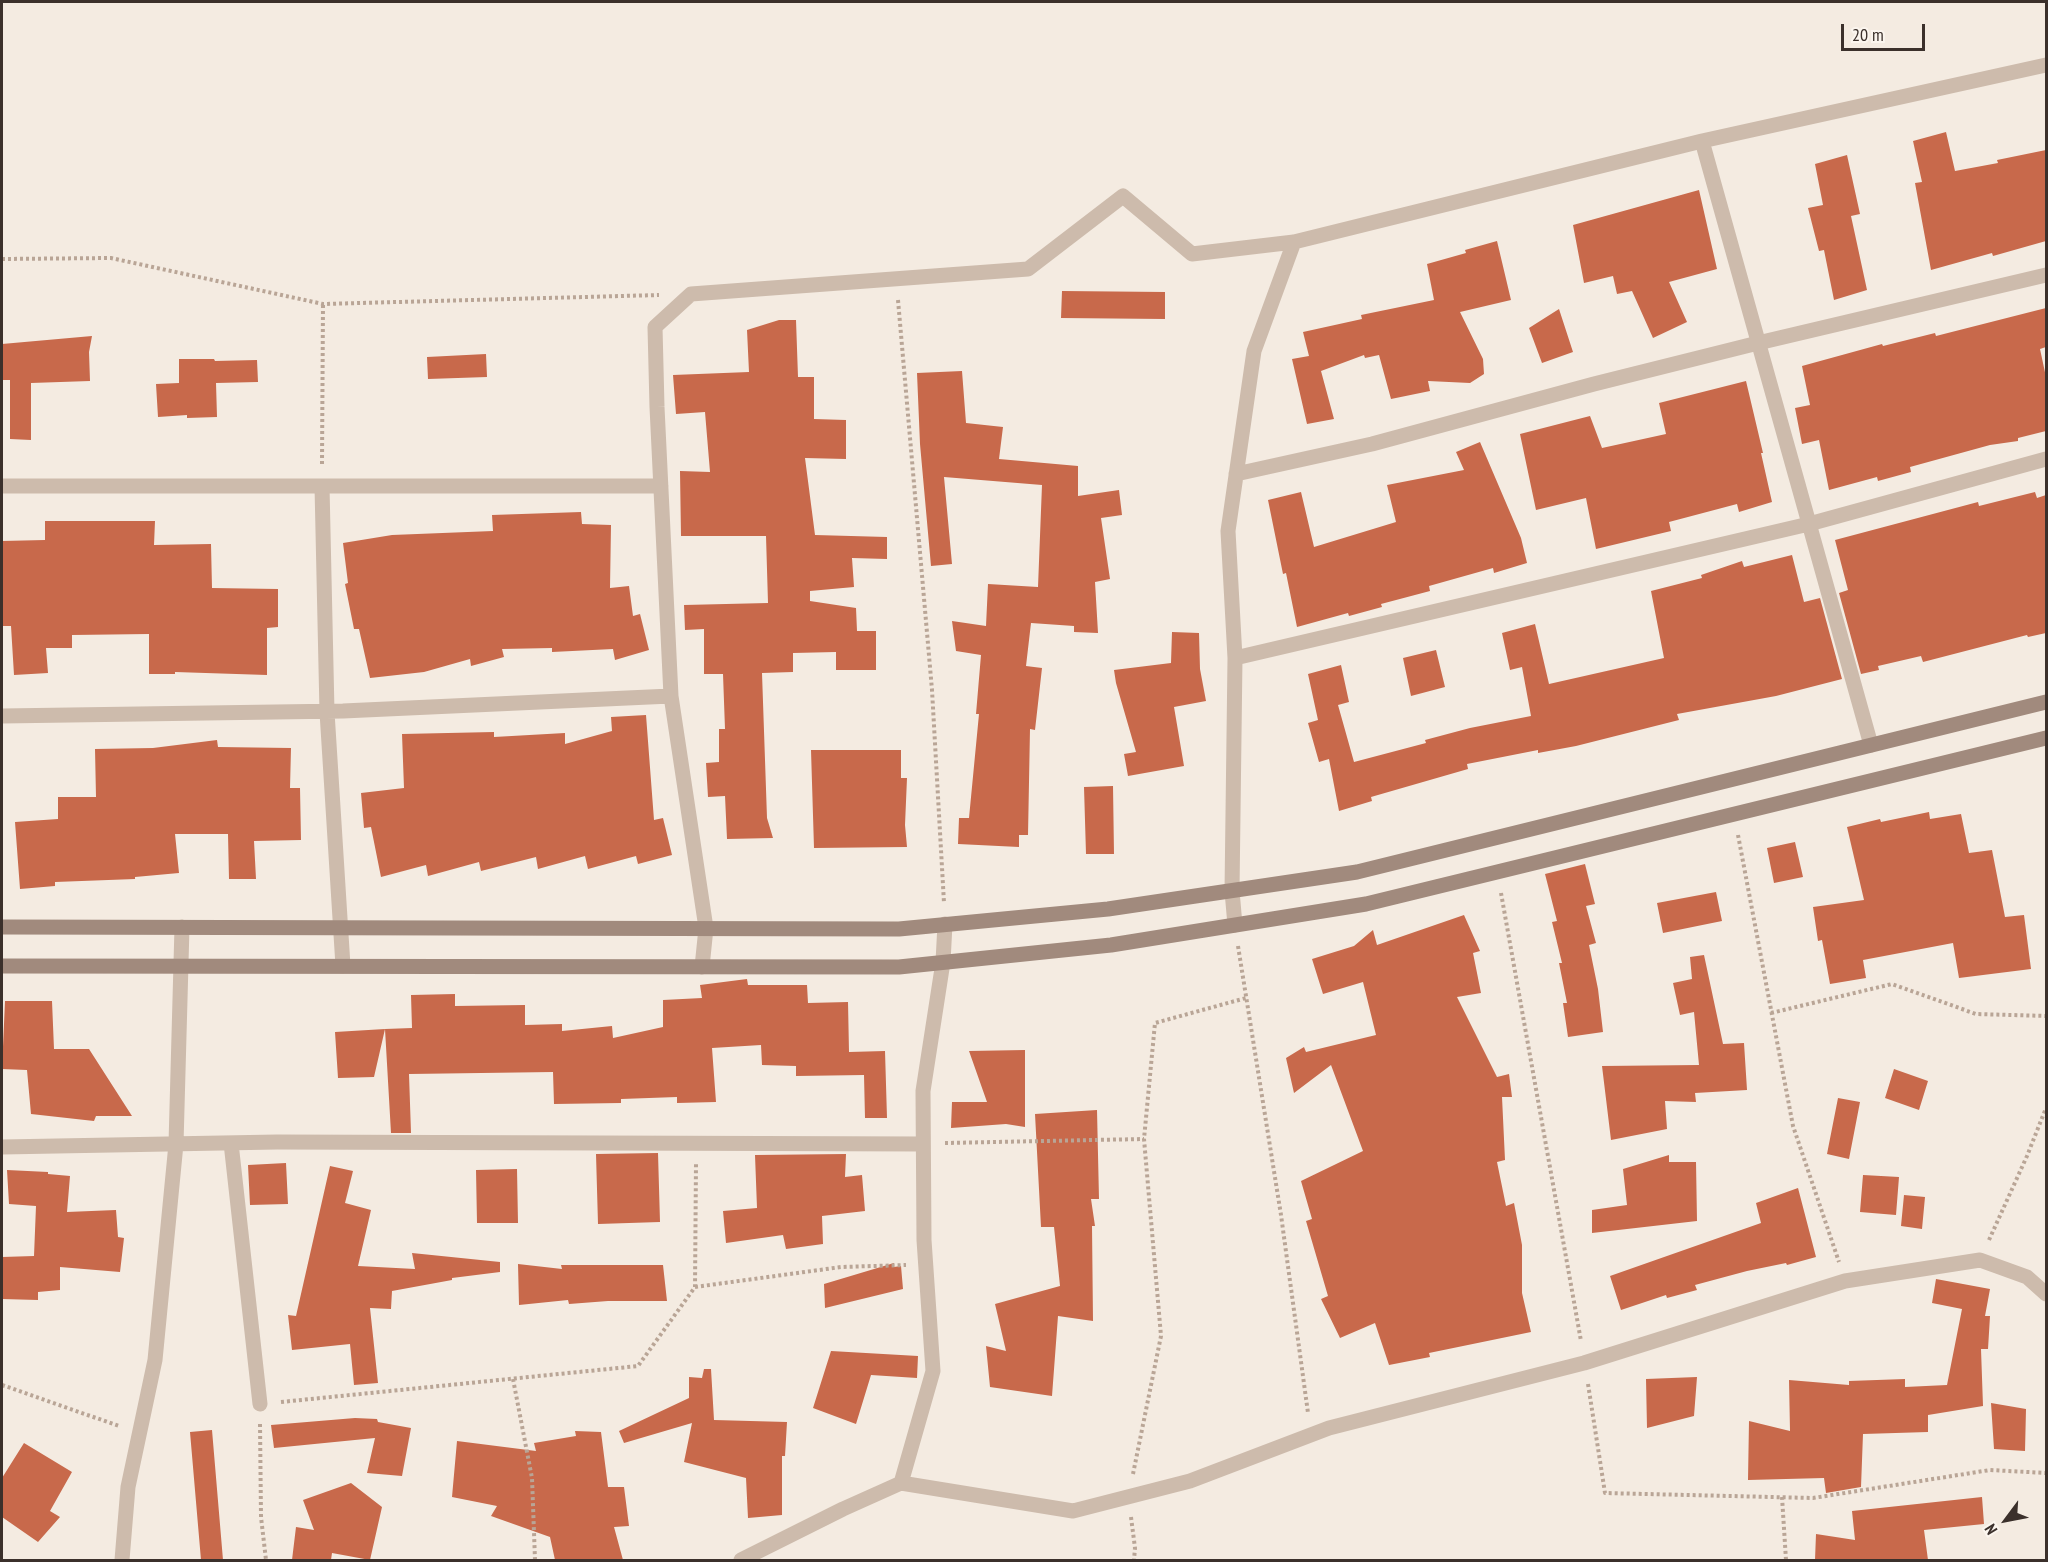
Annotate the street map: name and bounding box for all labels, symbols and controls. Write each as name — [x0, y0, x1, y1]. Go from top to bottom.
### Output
scale bar — [1844, 12, 1928, 50]
text: 20 m — [1852, 23, 1884, 46]
north arrow — [1976, 1490, 2036, 1550]
text: N — [1980, 1521, 2002, 1539]

